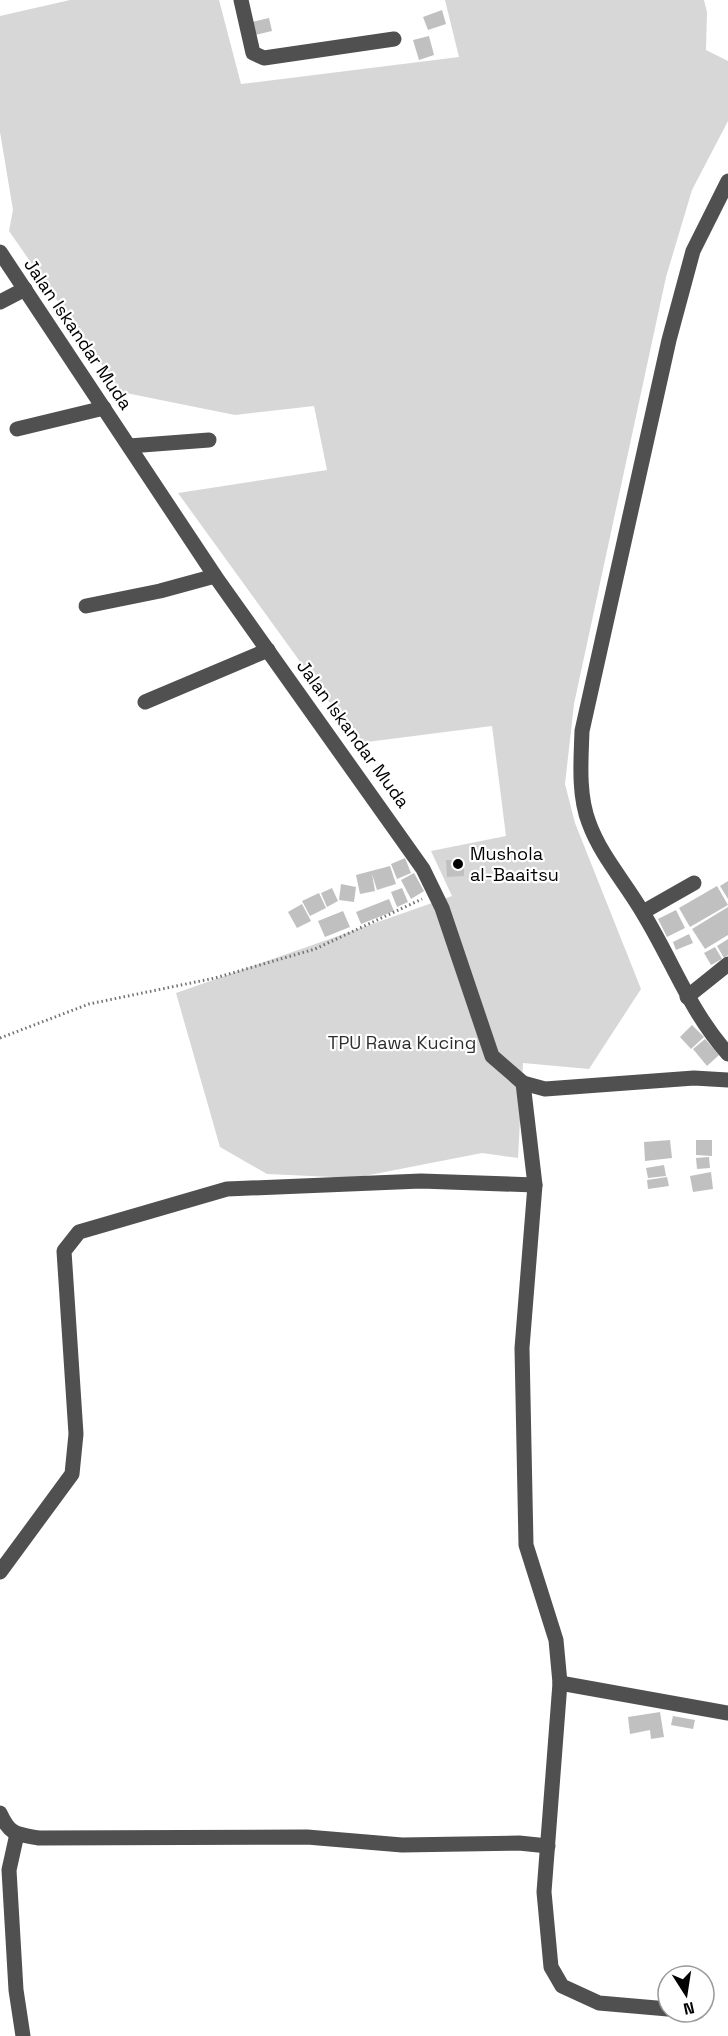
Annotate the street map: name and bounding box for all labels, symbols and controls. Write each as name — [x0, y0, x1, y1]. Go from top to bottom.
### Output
street label: Jalan Iskandar Muda — [19, 254, 138, 414]
street label: Jalan Iskandar Muda — [292, 655, 415, 812]
place label: Mushola al-Baaitsu — [470, 842, 559, 886]
marker: Mushola al-Baaitsu — [451, 857, 465, 871]
park label: TPU Rawa Kucing — [328, 1031, 476, 1054]
north arrow — [656, 1964, 716, 2024]
text: N — [682, 1997, 696, 2020]

